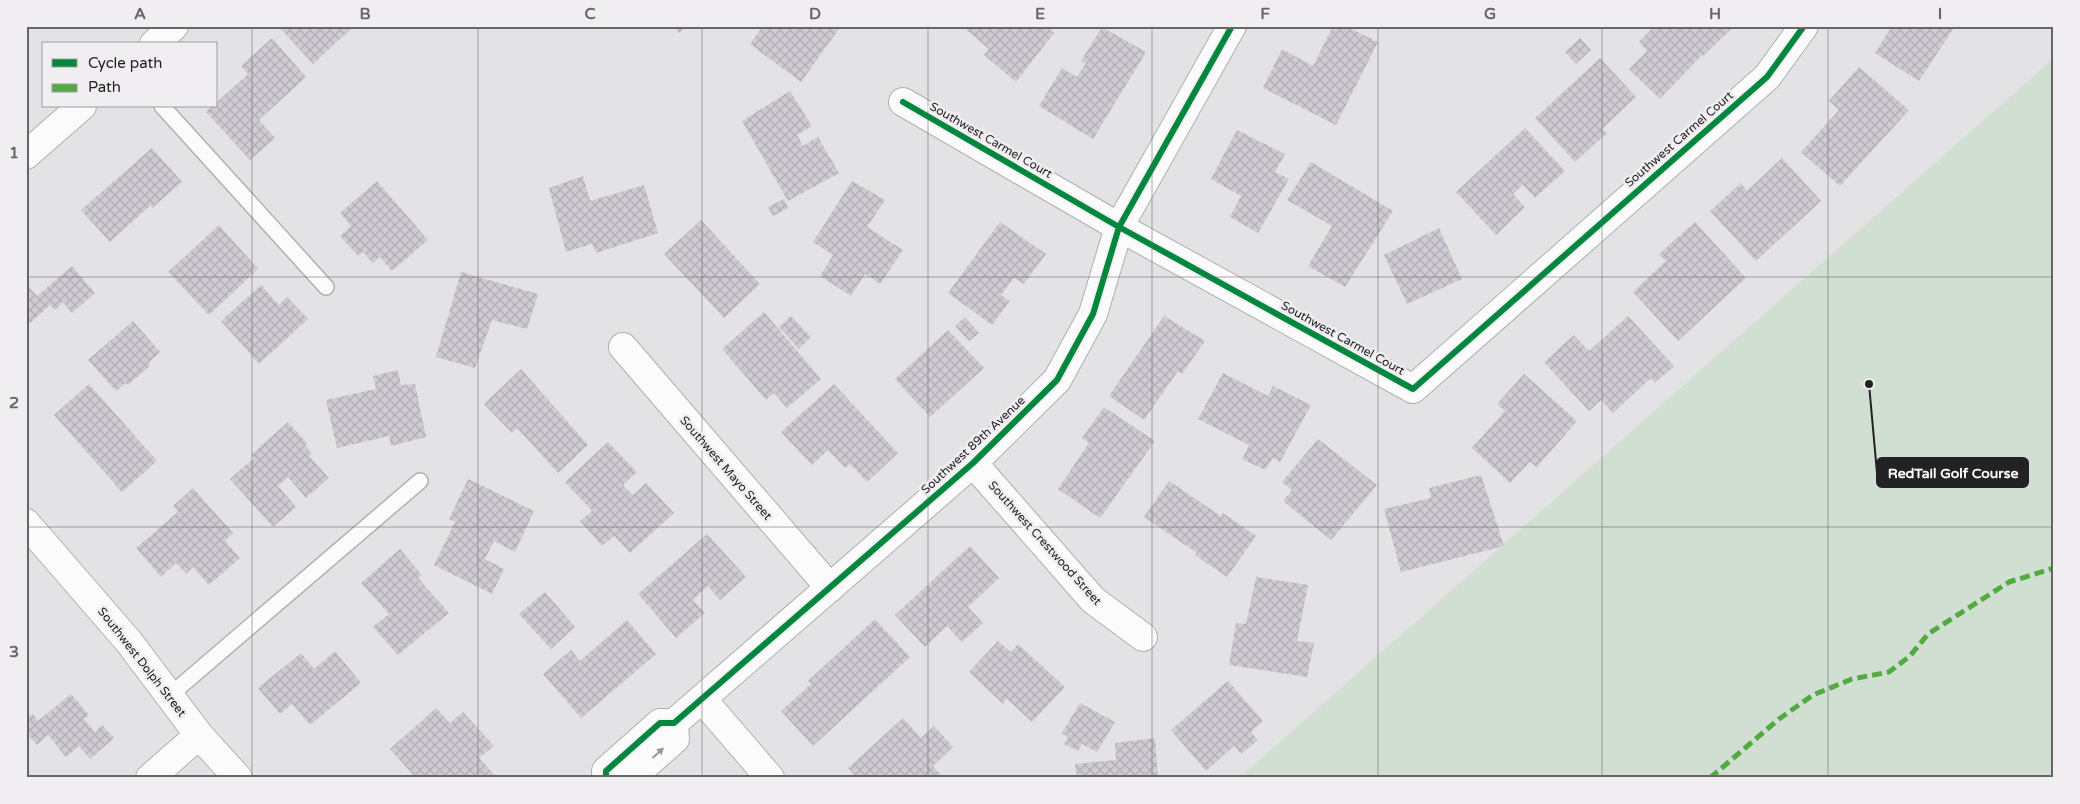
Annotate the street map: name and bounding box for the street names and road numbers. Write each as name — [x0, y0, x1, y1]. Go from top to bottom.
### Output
street label: Southwest Carmel Court — [1622, 88, 1736, 190]
street label: Southwest Carmel Court — [927, 99, 1055, 181]
street label: Southwest Carmel Court — [1279, 298, 1408, 378]
street label: Southwest 89th Avenue — [918, 393, 1028, 497]
street label: Southwest Mayo Street — [677, 413, 775, 523]
street label: Southwest Crestwood Street — [986, 478, 1105, 608]
street label: Southwest Dolph Street — [95, 605, 189, 720]

